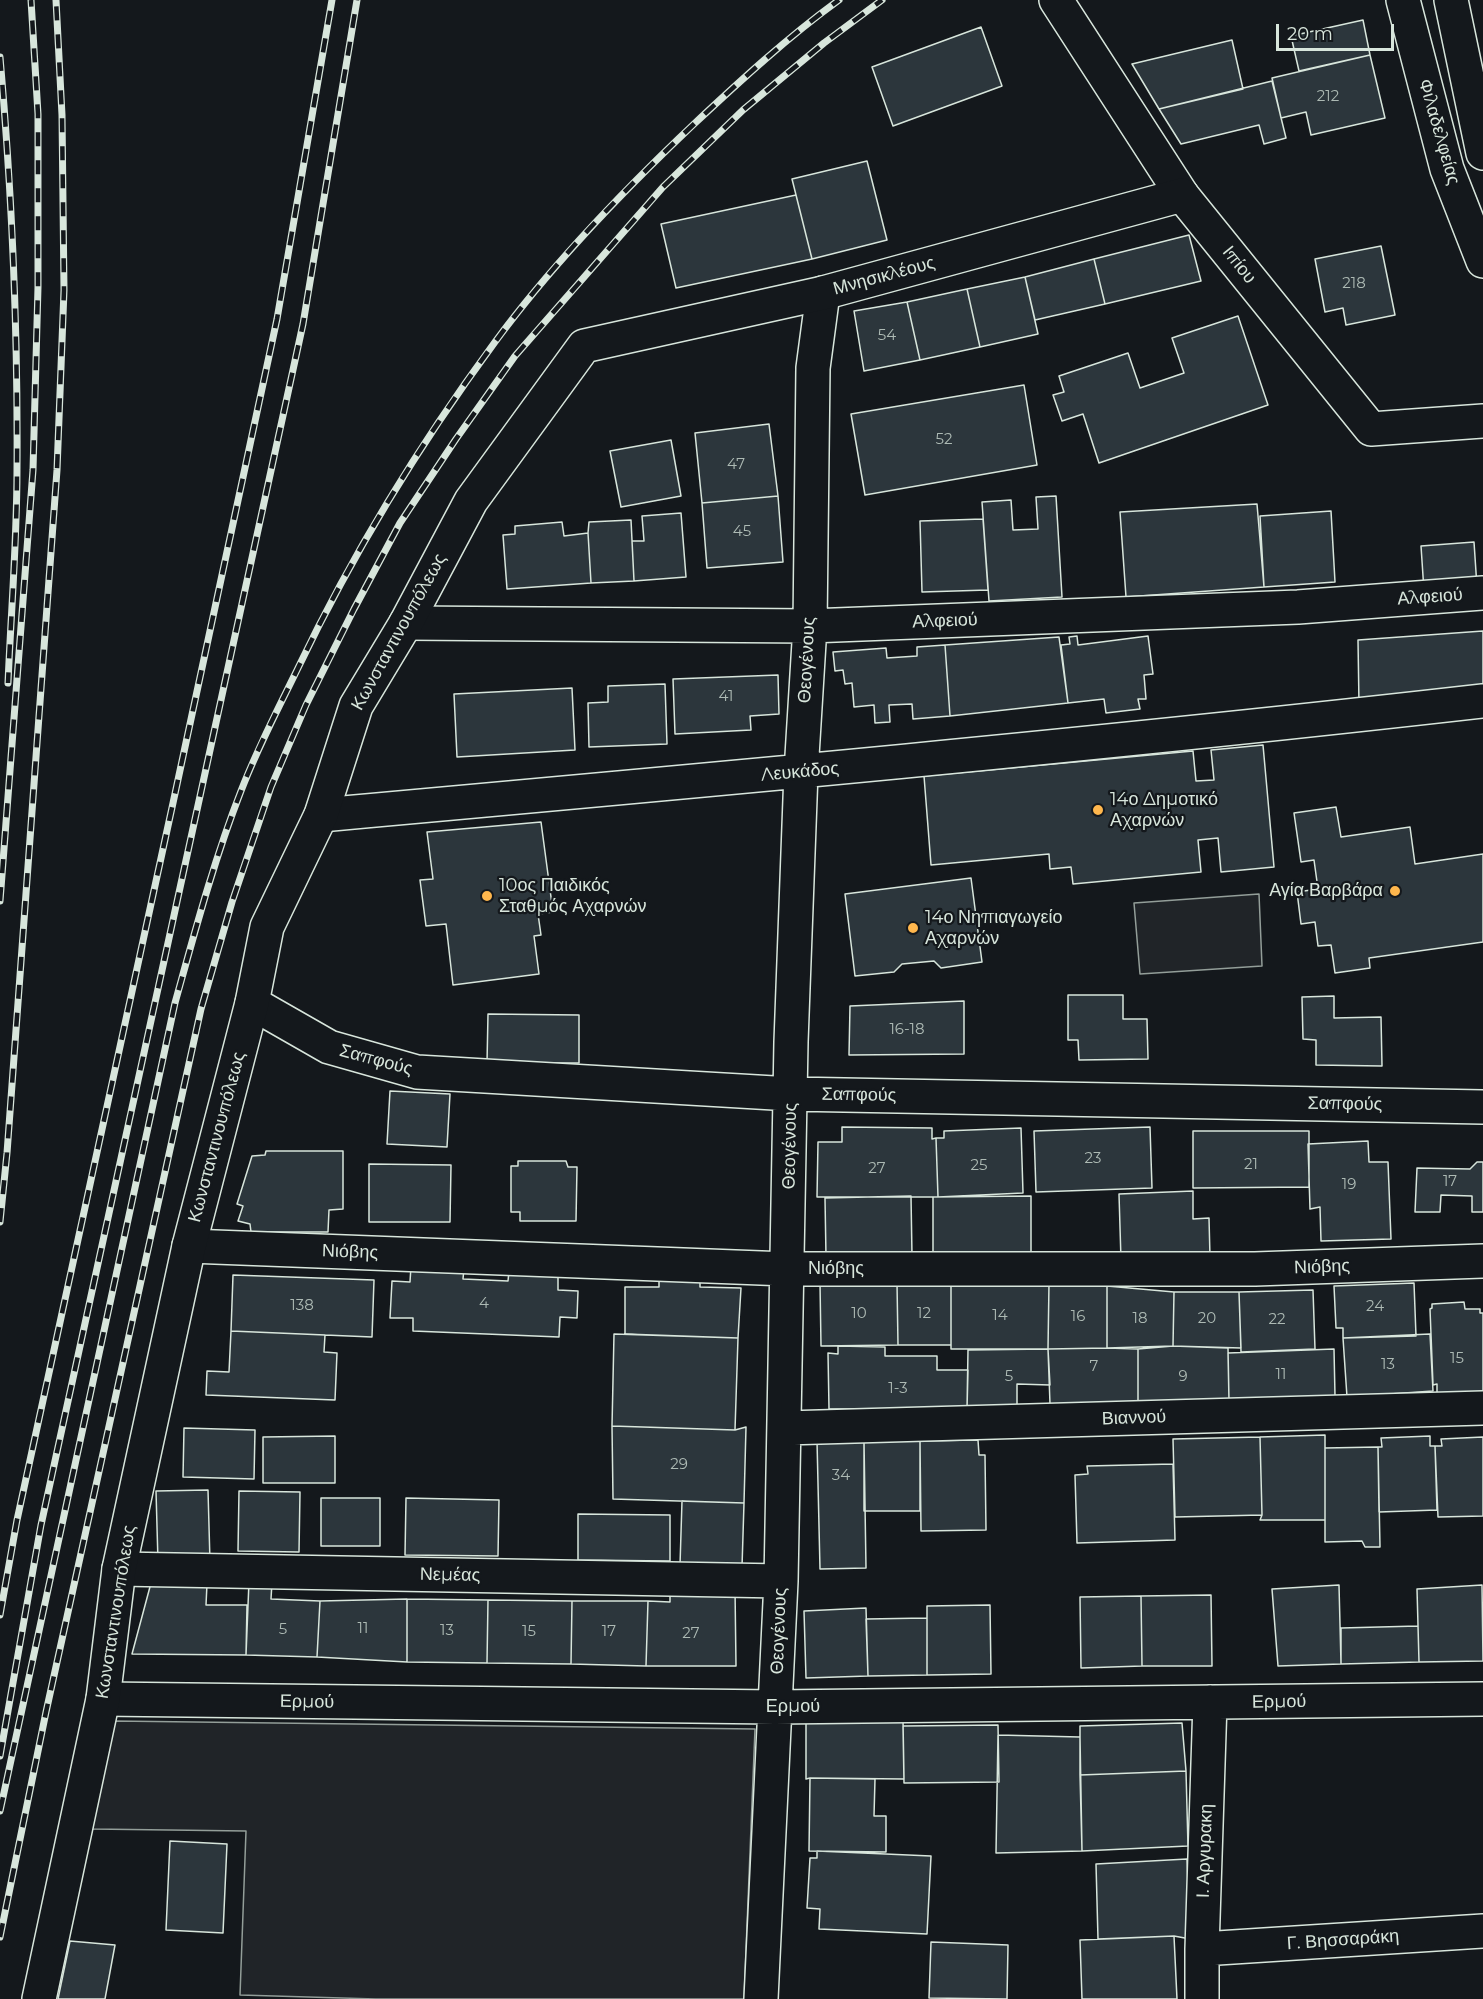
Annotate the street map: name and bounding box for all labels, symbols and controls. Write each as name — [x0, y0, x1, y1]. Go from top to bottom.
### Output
scale bar — [1279, 12, 1398, 50]
text: 20 m — [1287, 23, 1333, 45]
street label: Φιλαδελφείας — [1414, 77, 1464, 187]
house number: 212 — [1317, 88, 1339, 106]
street label: Ιπίου — [1217, 242, 1261, 288]
street label: Μνησικλέους — [831, 252, 937, 300]
house number: 218 — [1342, 275, 1366, 293]
house number: 54 — [878, 327, 896, 345]
house number: 52 — [936, 431, 952, 449]
house number: 47 — [727, 456, 745, 474]
house number: 45 — [733, 523, 751, 541]
street label: Κωνσταντινουπόλεως — [347, 550, 451, 714]
street label: Αλφειού — [1397, 584, 1463, 610]
street label: Αλφειού — [912, 609, 978, 633]
street label: Θεογένους — [794, 616, 820, 704]
house number: 41 — [719, 688, 733, 706]
street label: Λευκάδος — [760, 758, 840, 786]
place label: 14ο Δημοτικό Αχαρνών — [1110, 789, 1218, 832]
marker: 14ο Δημοτικό Αχαρνών — [1091, 803, 1105, 817]
place label: 10ος Παιδικός Σταθμός Αχαρνών — [499, 875, 646, 918]
place label: Αγία Βαρβάρα — [1269, 880, 1383, 902]
marker: Αγία Βαρβάρα — [1388, 884, 1402, 898]
marker: 10ος Παιδικός Σταθμός Αχαρνών — [480, 889, 494, 903]
place label: 14ο Νηπιαγωγείο Αχαρνών — [925, 907, 1063, 950]
marker: 14ο Νηπιαγωγείο Αχαρνών — [906, 921, 920, 935]
house number: 16-18 — [889, 1021, 925, 1039]
street label: Σαπφούς — [337, 1040, 415, 1080]
street label: Κωνσταντινουπόλεως — [184, 1049, 250, 1225]
street label: Σαπφούς — [821, 1084, 897, 1106]
street label: Σαπφούς — [1307, 1093, 1383, 1115]
street label: Θεογένους — [778, 1103, 802, 1189]
house number: 23 — [1085, 1150, 1101, 1168]
house number: 21 — [1244, 1156, 1258, 1174]
house number: 25 — [970, 1157, 988, 1175]
house number: 27 — [868, 1160, 886, 1178]
house number: 17 — [1443, 1173, 1457, 1191]
house number: 19 — [1342, 1176, 1356, 1194]
street label: Νιόβης — [322, 1240, 378, 1264]
street label: Νιόβης — [1294, 1255, 1350, 1279]
street label: Νιόβης — [808, 1258, 864, 1280]
house number: 4 — [479, 1295, 489, 1313]
house number: 138 — [290, 1297, 314, 1315]
house number: 24 — [1366, 1298, 1384, 1316]
house number: 10 — [851, 1305, 867, 1323]
house number: 12 — [917, 1305, 931, 1323]
house number: 14 — [992, 1307, 1008, 1325]
house number: 16 — [1071, 1308, 1085, 1326]
house number: 18 — [1133, 1310, 1147, 1328]
house number: 20 — [1198, 1310, 1216, 1328]
house number: 22 — [1268, 1311, 1286, 1329]
house number: 15 — [1450, 1350, 1464, 1368]
house number: 13 — [1381, 1356, 1395, 1374]
house number: 7 — [1090, 1358, 1098, 1376]
house number: 11 — [1276, 1366, 1286, 1384]
house number: 5 — [1005, 1368, 1013, 1386]
house number: 9 — [1178, 1368, 1188, 1386]
house number: 1-3 — [888, 1380, 908, 1398]
street label: Βιαννού — [1102, 1406, 1166, 1430]
house number: 29 — [670, 1456, 688, 1474]
house number: 34 — [832, 1467, 850, 1485]
street label: Κωνσταντινουπόλεως — [92, 1524, 140, 1700]
street label: Νεμέας — [420, 1564, 480, 1586]
street label: Θεογένους — [767, 1587, 791, 1675]
house number: 11 — [358, 1620, 368, 1638]
house number: 5 — [279, 1621, 287, 1639]
house number: 13 — [440, 1622, 454, 1640]
house number: 15 — [522, 1623, 536, 1641]
house number: 17 — [602, 1623, 616, 1641]
house number: 27 — [682, 1625, 700, 1643]
street label: Ερμού — [280, 1691, 334, 1713]
street label: Ερμού — [1252, 1691, 1306, 1713]
street label: Ερμού — [766, 1696, 820, 1718]
street label: Ι. Αργυρακη — [1193, 1804, 1217, 1898]
street label: Γ. Βησσαράκη — [1286, 1925, 1400, 1955]

